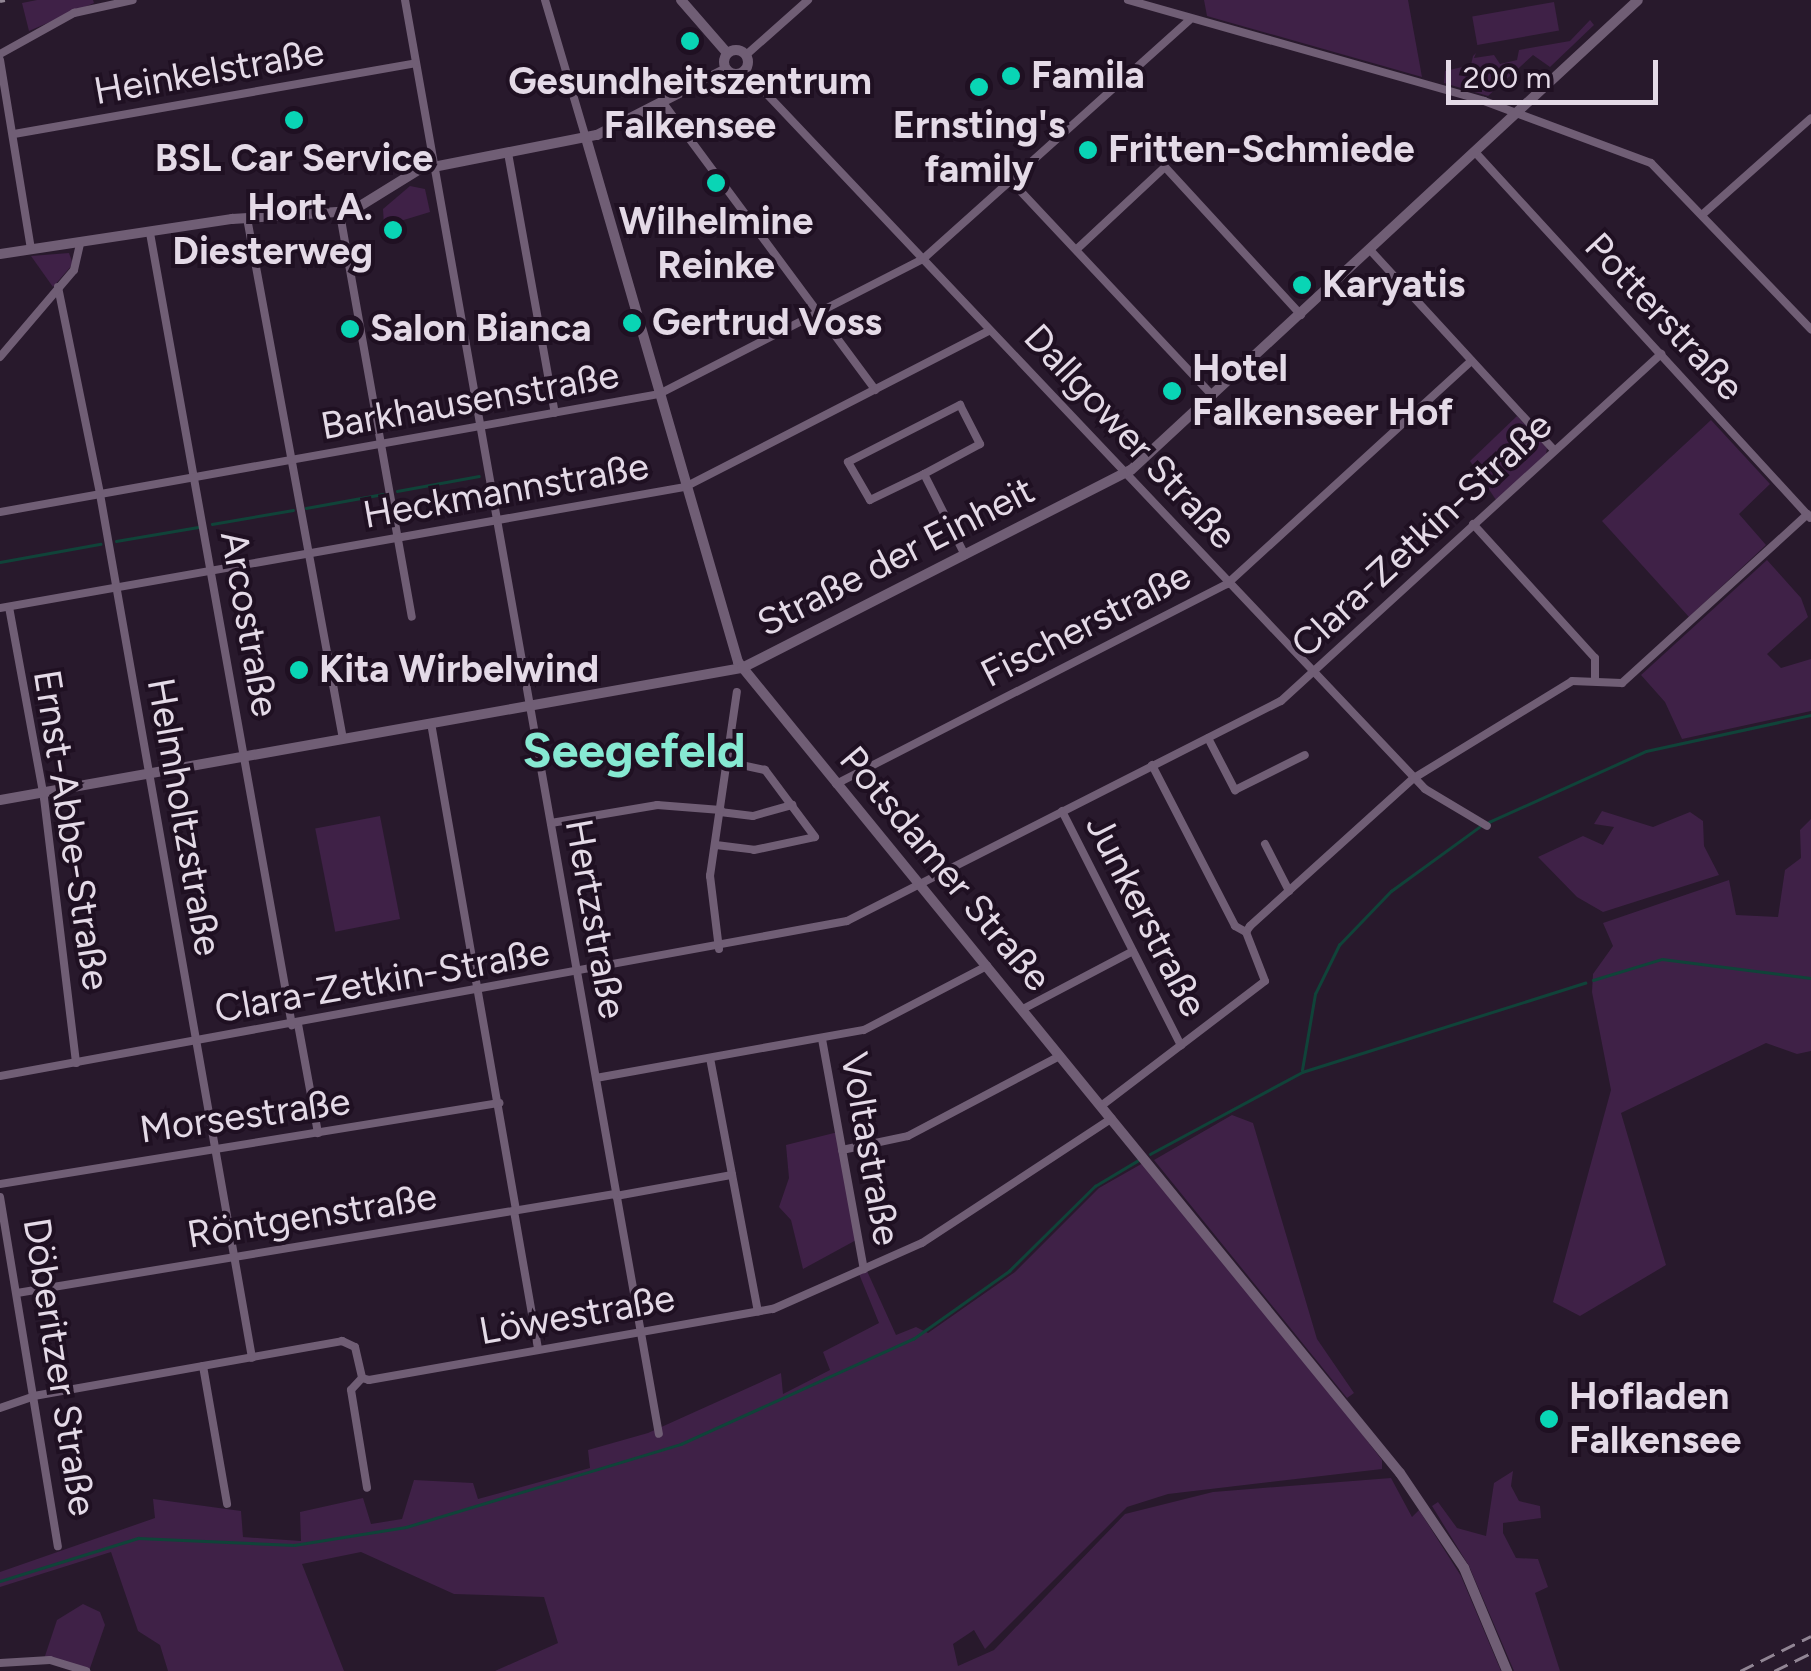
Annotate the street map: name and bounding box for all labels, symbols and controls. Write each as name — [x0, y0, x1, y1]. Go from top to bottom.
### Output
marker: Gesundheitszentrum Falkensee — [677, 28, 703, 54]
street label: Heinkelstraße — [90, 29, 328, 115]
scale bar — [1451, 40, 1664, 102]
place label: Famila — [1031, 53, 1145, 99]
place label: Gesundheitszentrum Falkensee — [508, 59, 872, 148]
text: 200 m — [1463, 59, 1551, 96]
marker: Famila — [1000, 65, 1022, 87]
marker: Ernsting's family — [968, 76, 990, 98]
place label: Ernsting's family — [893, 103, 1065, 192]
marker: BSL Car Service — [283, 109, 305, 131]
place label: Fritten-Schmiede — [1108, 127, 1415, 173]
place label: BSL Car Service — [155, 136, 433, 182]
marker: Fritten-Schmiede — [1077, 139, 1099, 161]
marker: Wilhelmine Reinke — [705, 172, 727, 194]
place label: Hort A. Diesterweg — [172, 185, 373, 274]
place label: Wilhelmine Reinke — [619, 199, 813, 288]
marker: Hort A. Diesterweg — [382, 219, 404, 241]
street label: Potterstraße — [1575, 224, 1753, 410]
place label: Karyatis — [1322, 262, 1465, 308]
marker: Karyatis — [1291, 274, 1313, 296]
place label: Gertrud Voss — [652, 300, 882, 346]
place label: Salon Bianca — [370, 306, 591, 352]
marker: Gertrud Voss — [621, 312, 643, 334]
street label: Dallgower Straße — [1014, 315, 1246, 559]
marker: Salon Bianca — [339, 318, 361, 340]
place label: Hotel Falkenseer Hof — [1192, 346, 1453, 436]
street label: Barkhausenstraße — [317, 352, 623, 450]
marker: Hotel Falkenseer Hof — [1161, 380, 1183, 402]
street label: Clara-Zetkin-Straße — [1282, 403, 1562, 667]
street label: Heckmannstraße — [360, 443, 652, 539]
street label: Straße der Einheit — [750, 468, 1042, 646]
street label: Arcostraße — [210, 528, 288, 720]
street label: Fischerstraße — [974, 553, 1198, 697]
place label: Kita Wirbelwind — [319, 647, 599, 693]
marker: Kita Wirbelwind — [288, 659, 310, 681]
street label: Ernst-Abbe-Straße — [23, 667, 119, 993]
street label: Helmholtzstraße — [137, 675, 231, 959]
district label: Seegefeld — [522, 722, 746, 780]
street label: Potsdamer Straße — [830, 738, 1060, 1000]
street label: Junkerstraße — [1076, 808, 1216, 1024]
street label: Hertzstraße — [555, 816, 635, 1022]
street label: Clara-Zetkin-Straße — [211, 929, 553, 1033]
street label: Voltastraße — [831, 1049, 909, 1249]
street label: Morsestraße — [137, 1079, 353, 1153]
street label: Röntgenstraße — [184, 1174, 440, 1258]
street label: Döberitzer Straße — [13, 1215, 105, 1519]
street label: Löwestraße — [476, 1275, 678, 1355]
place label: Hofladen Falkensee — [1569, 1374, 1741, 1464]
marker: Hofladen Falkensee — [1538, 1408, 1560, 1430]

